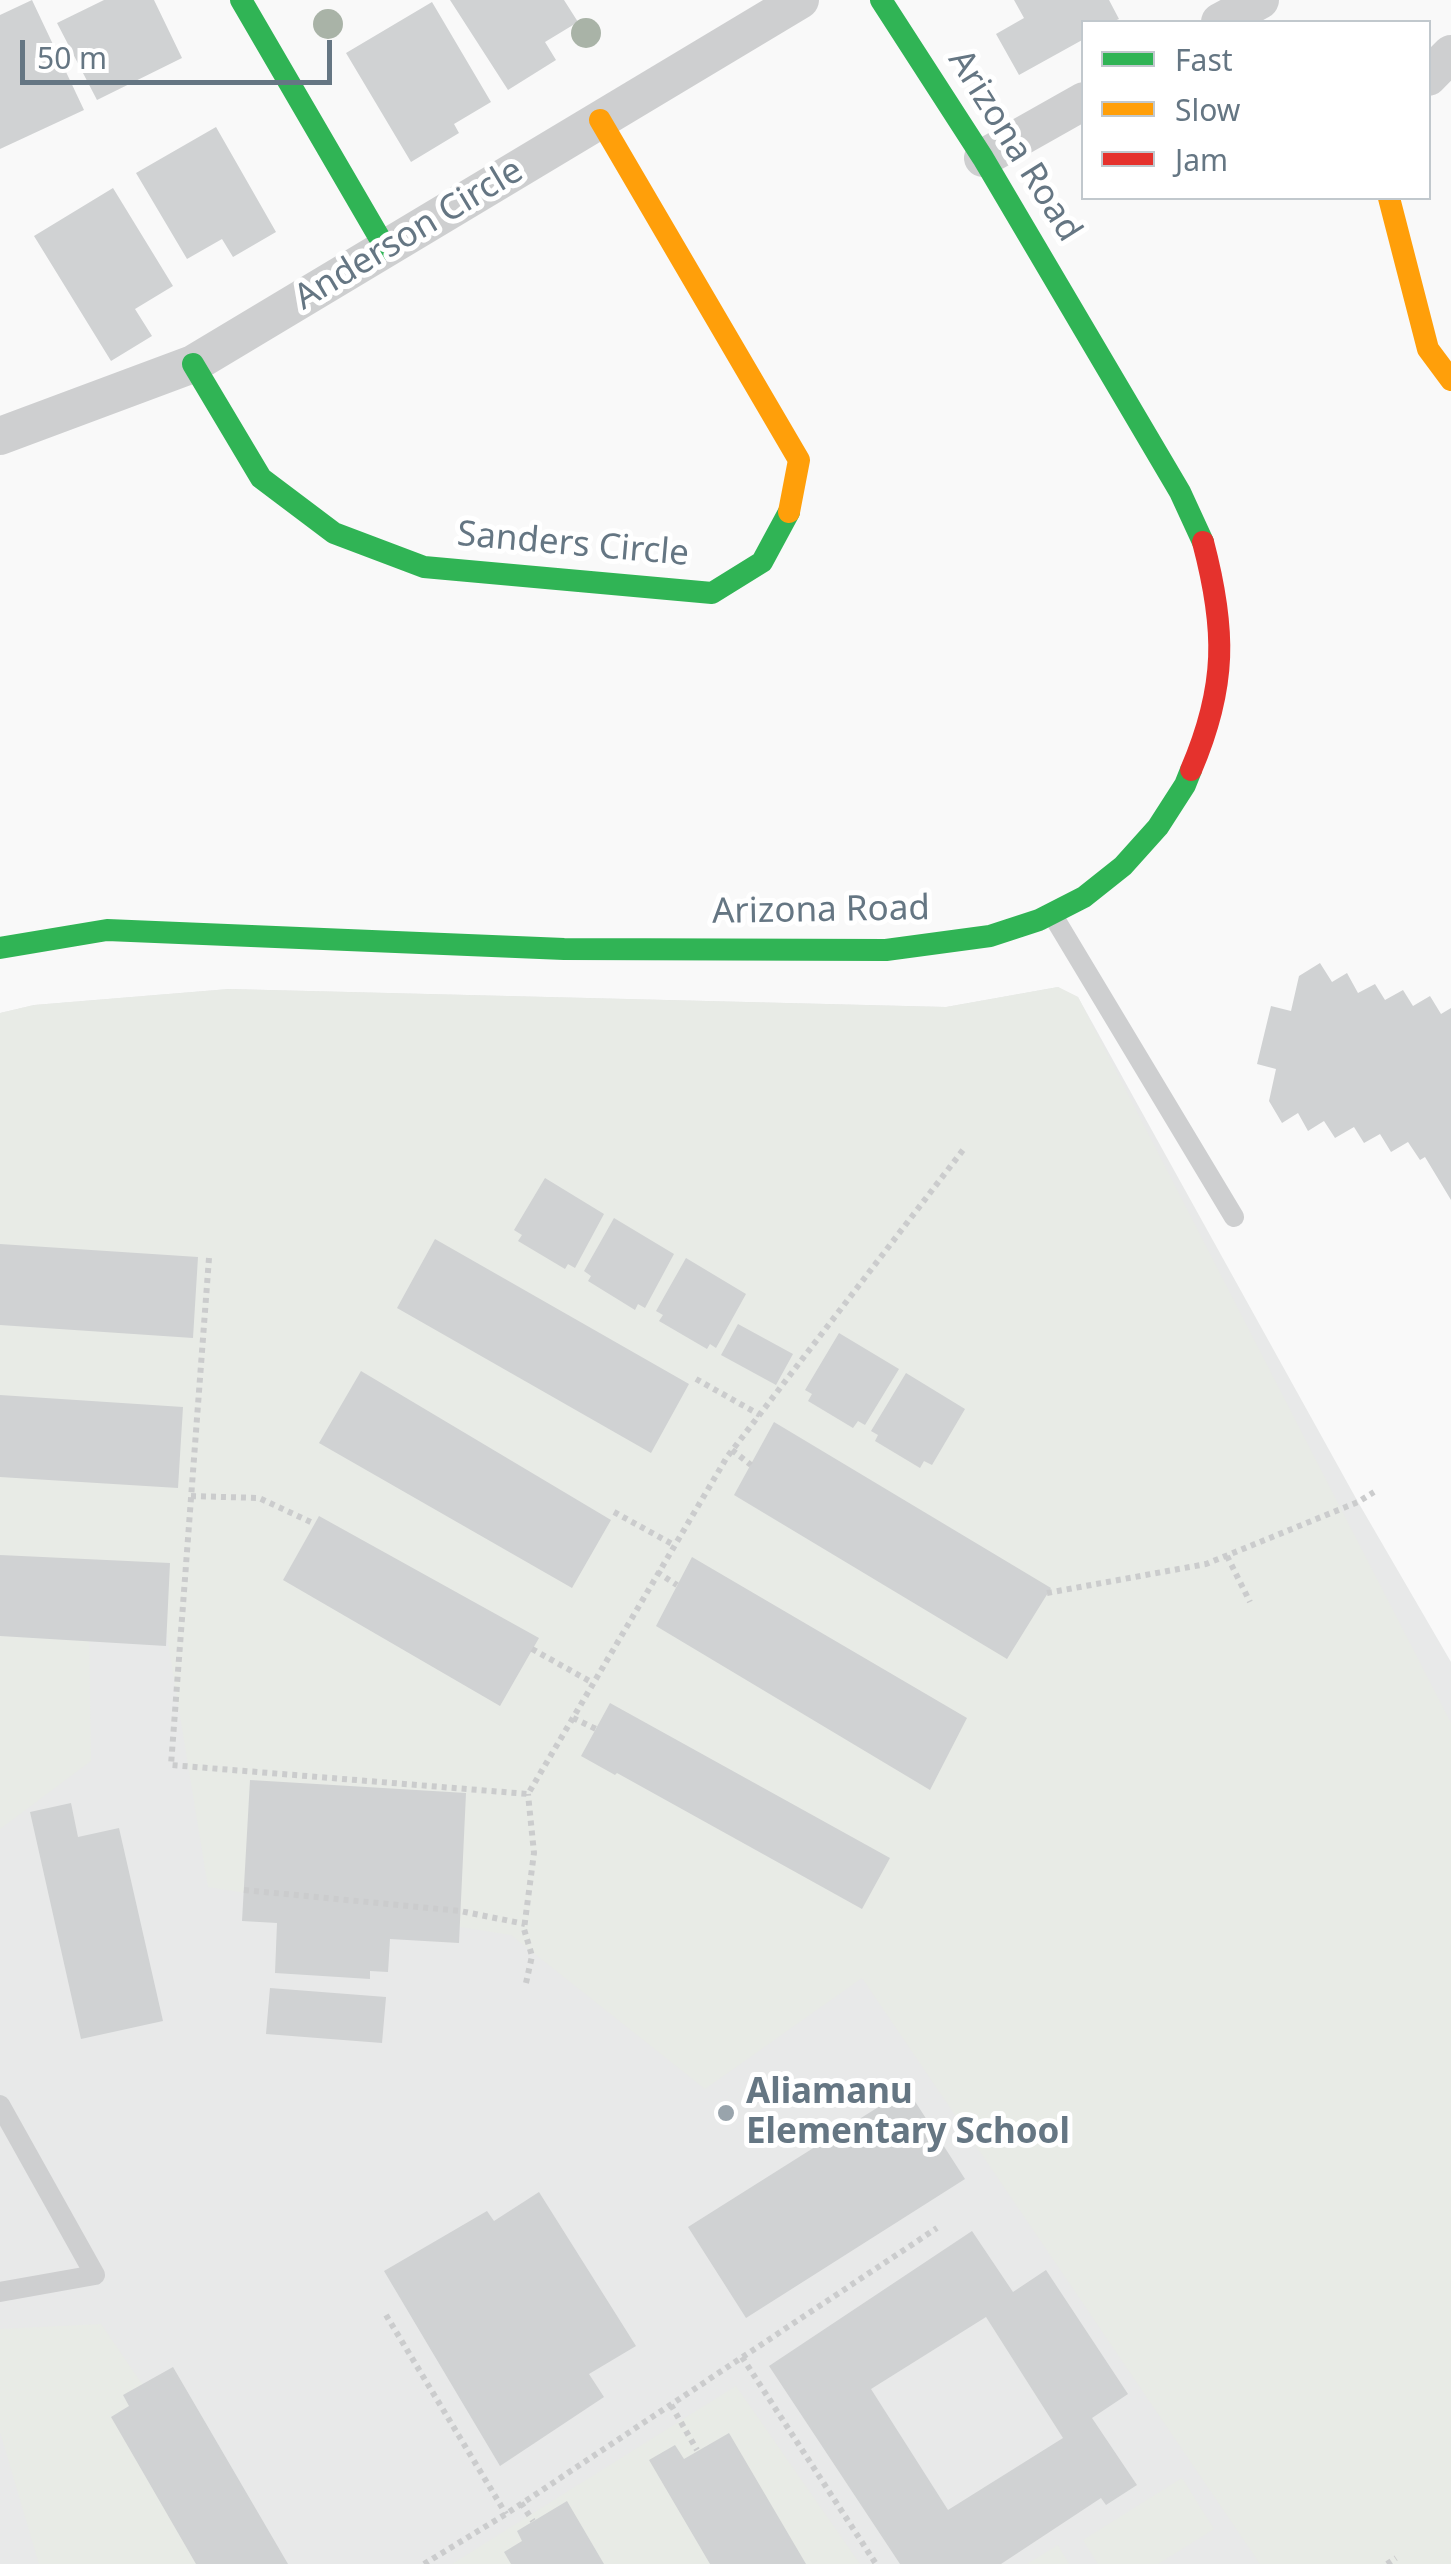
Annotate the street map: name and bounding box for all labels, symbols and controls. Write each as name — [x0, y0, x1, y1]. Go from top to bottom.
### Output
scale bar — [25, 20, 338, 82]
legend — [1081, 20, 1431, 200]
text: 50 m — [37, 37, 107, 78]
text: Fast — [1175, 39, 1233, 80]
street label: Arizona Road — [938, 42, 1090, 250]
text: Slow — [1175, 89, 1240, 130]
text: Jam — [1175, 139, 1228, 180]
street label: Anderson Circle — [287, 150, 531, 320]
street label: Sanders Circle — [455, 514, 691, 576]
street label: Arizona Road — [712, 888, 930, 934]
place label: Aliamanu Elementary School — [746, 2072, 1070, 2154]
marker: Aliamanu Elementary School — [715, 2102, 737, 2124]

